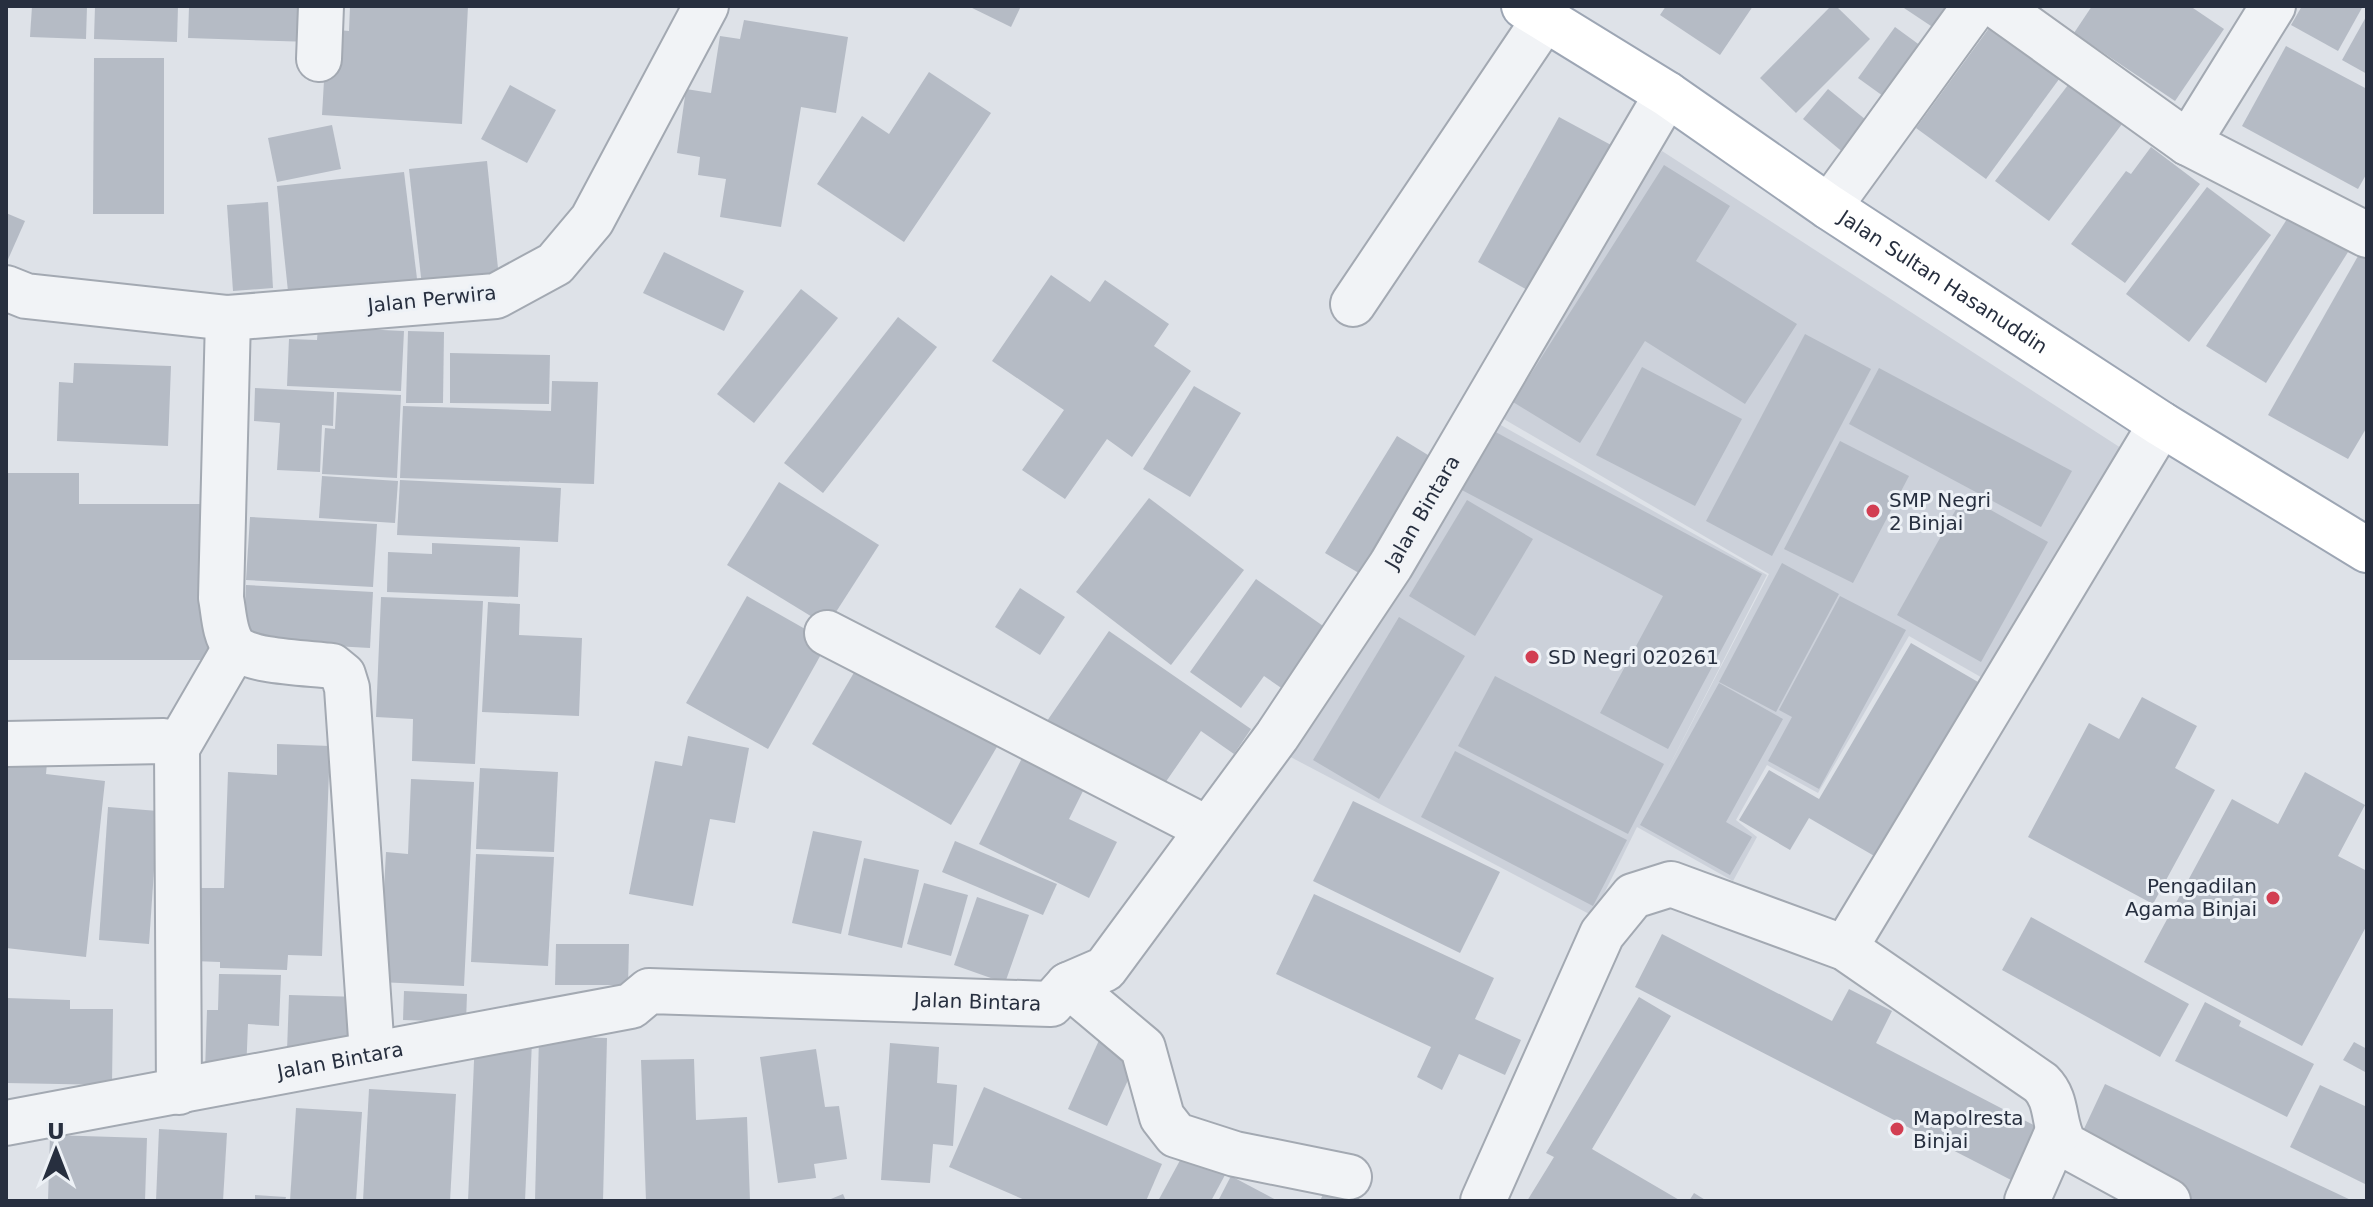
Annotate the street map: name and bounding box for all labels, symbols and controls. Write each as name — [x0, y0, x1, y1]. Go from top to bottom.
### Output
street label: Jalan Sultan Hasanuddin — [1833, 204, 2052, 359]
street label: Jalan Perwira — [364, 280, 498, 318]
street label: Jalan Bintara — [1378, 451, 1465, 575]
place label: SMP Negri 2 Binjai — [1889, 488, 1991, 535]
marker: SMP Negri 2 Binjai — [1864, 502, 1882, 520]
place label: SD Negri 020261 — [1548, 645, 1719, 669]
marker: SD Negri 020261 — [1523, 648, 1541, 666]
place label: Pengadilan Agama Binjai — [2125, 874, 2257, 921]
marker: Pengadilan Agama Binjai — [2264, 889, 2282, 907]
street label: Jalan Bintara — [911, 988, 1042, 1016]
street label: Jalan Bintara — [273, 1037, 405, 1084]
place label: Mapolresta Binjai — [1913, 1106, 2024, 1153]
north arrow — [16, 1111, 96, 1191]
text: U — [47, 1119, 65, 1144]
marker: Mapolresta Binjai — [1888, 1120, 1906, 1138]

